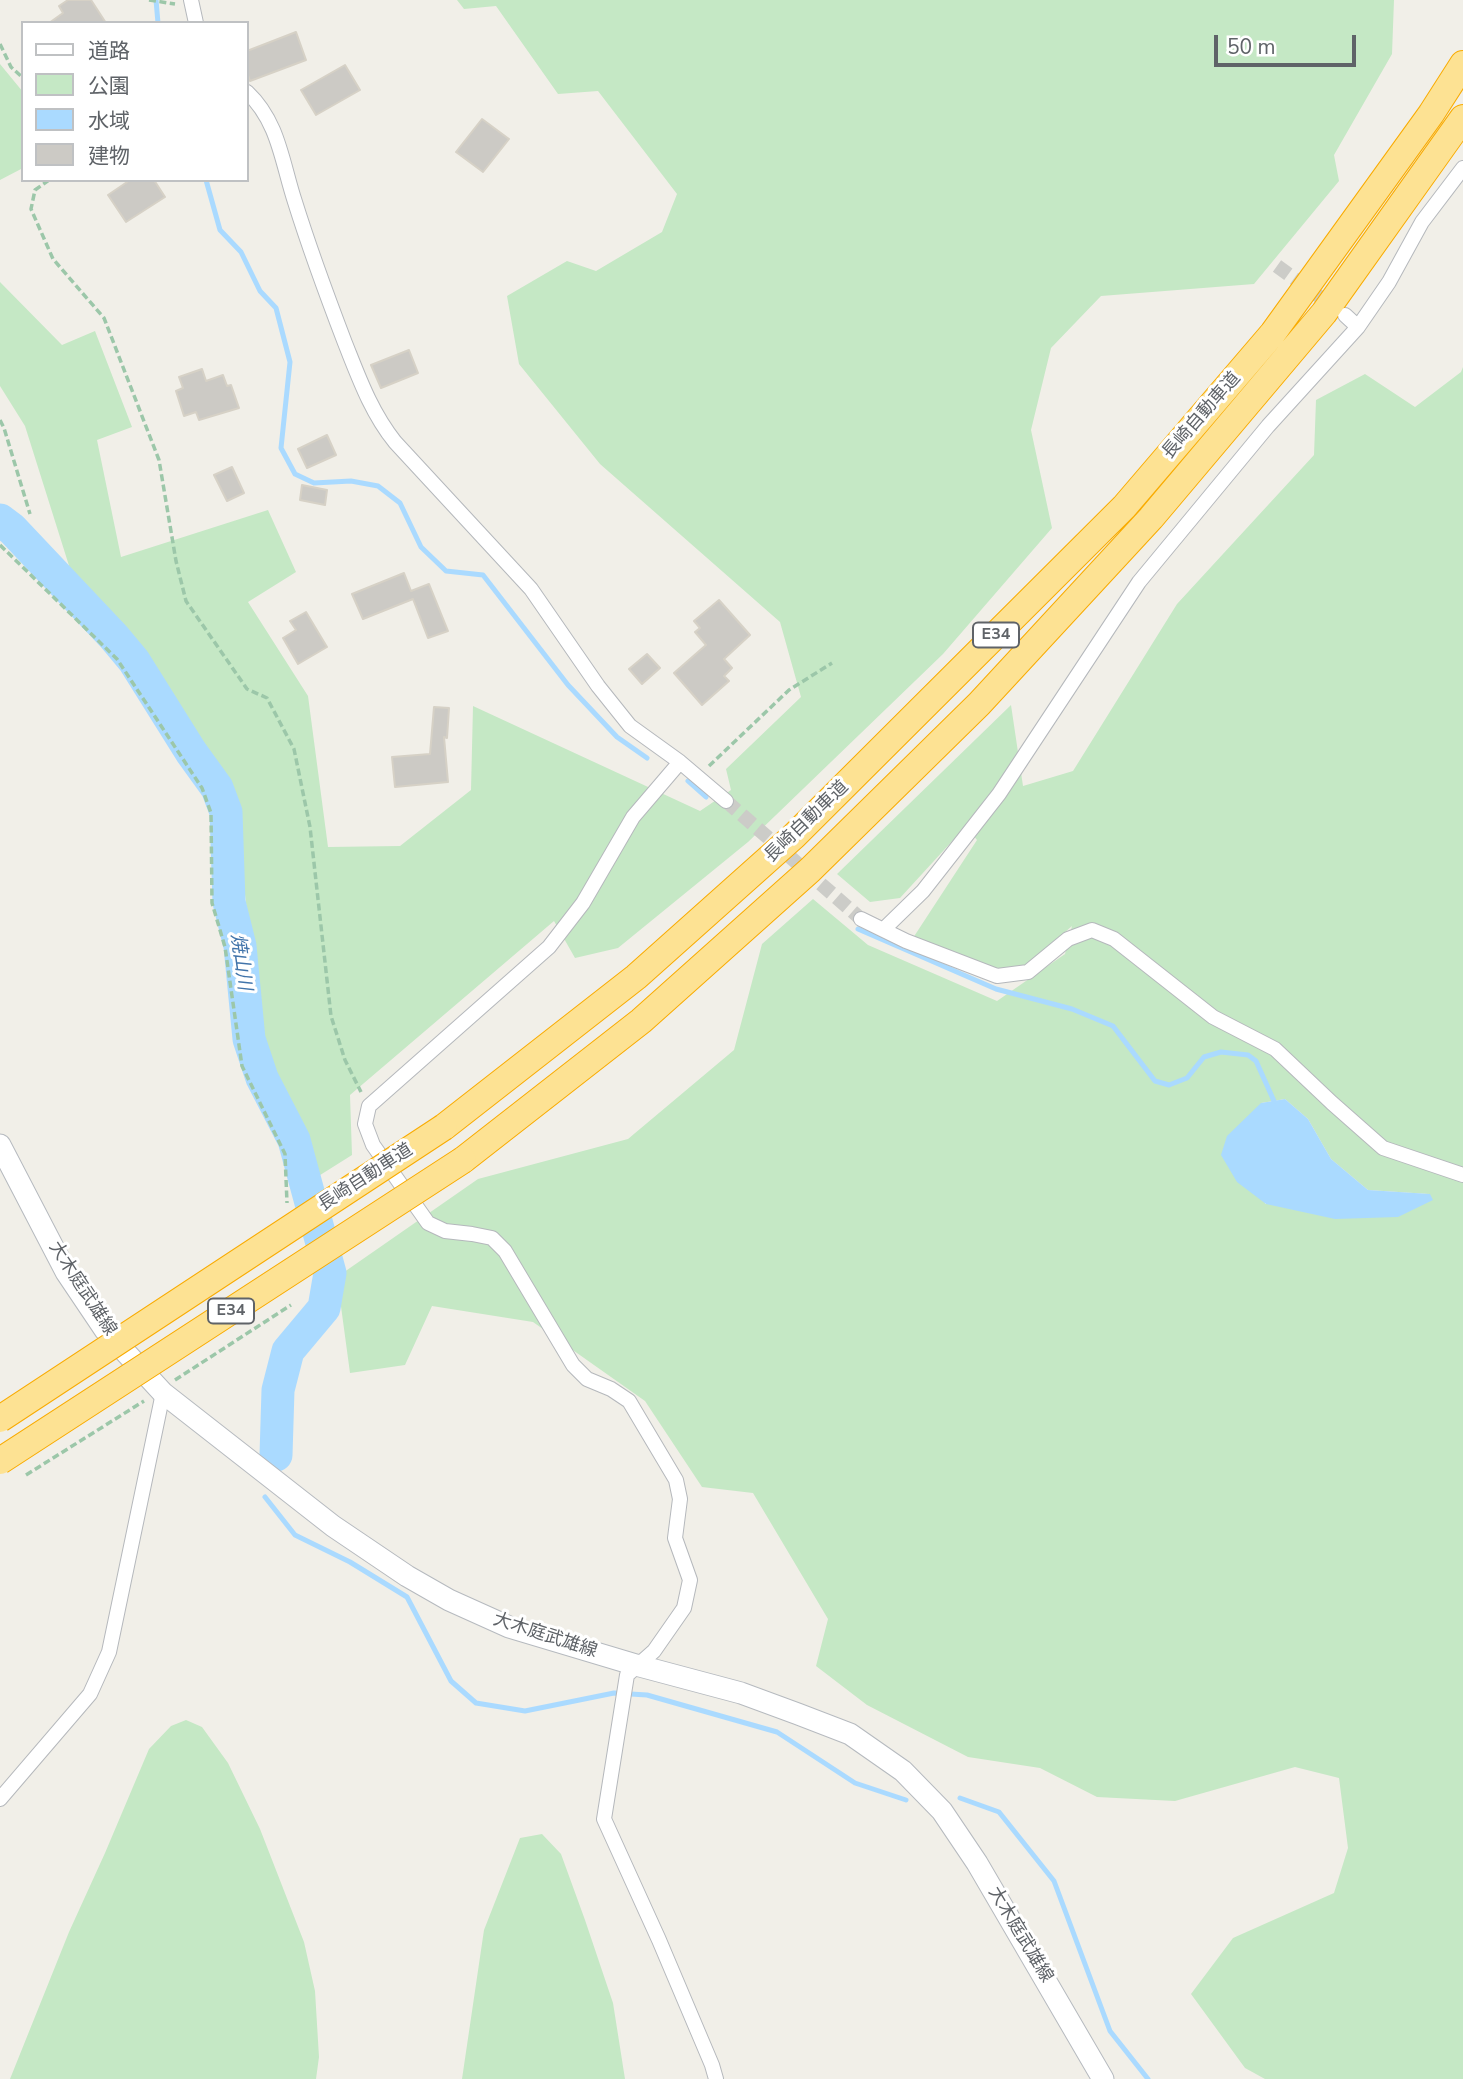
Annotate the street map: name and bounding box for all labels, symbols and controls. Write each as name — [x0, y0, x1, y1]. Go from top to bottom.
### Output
legend — [21, 21, 248, 182]
scale bar — [1218, 21, 1360, 65]
text: 50 m — [1227, 33, 1276, 61]
text: 道路 — [88, 37, 130, 65]
text: 公園 — [88, 72, 130, 100]
text: 水域 — [88, 107, 130, 135]
text: 建物 — [88, 142, 130, 170]
street label: 長崎自動車道 — [1158, 368, 1246, 464]
road number: E34 — [973, 622, 1019, 648]
street label: 長崎自動車道 — [761, 777, 853, 867]
water label: 焼山川 — [225, 932, 255, 992]
street label: 長崎自動車道 — [315, 1140, 417, 1216]
street label: 大木庭武雄線 — [44, 1238, 120, 1340]
road number: E34 — [208, 1298, 254, 1324]
street label: 大木庭武雄線 — [490, 1609, 600, 1663]
street label: 大木庭武雄線 — [983, 1883, 1057, 1987]

